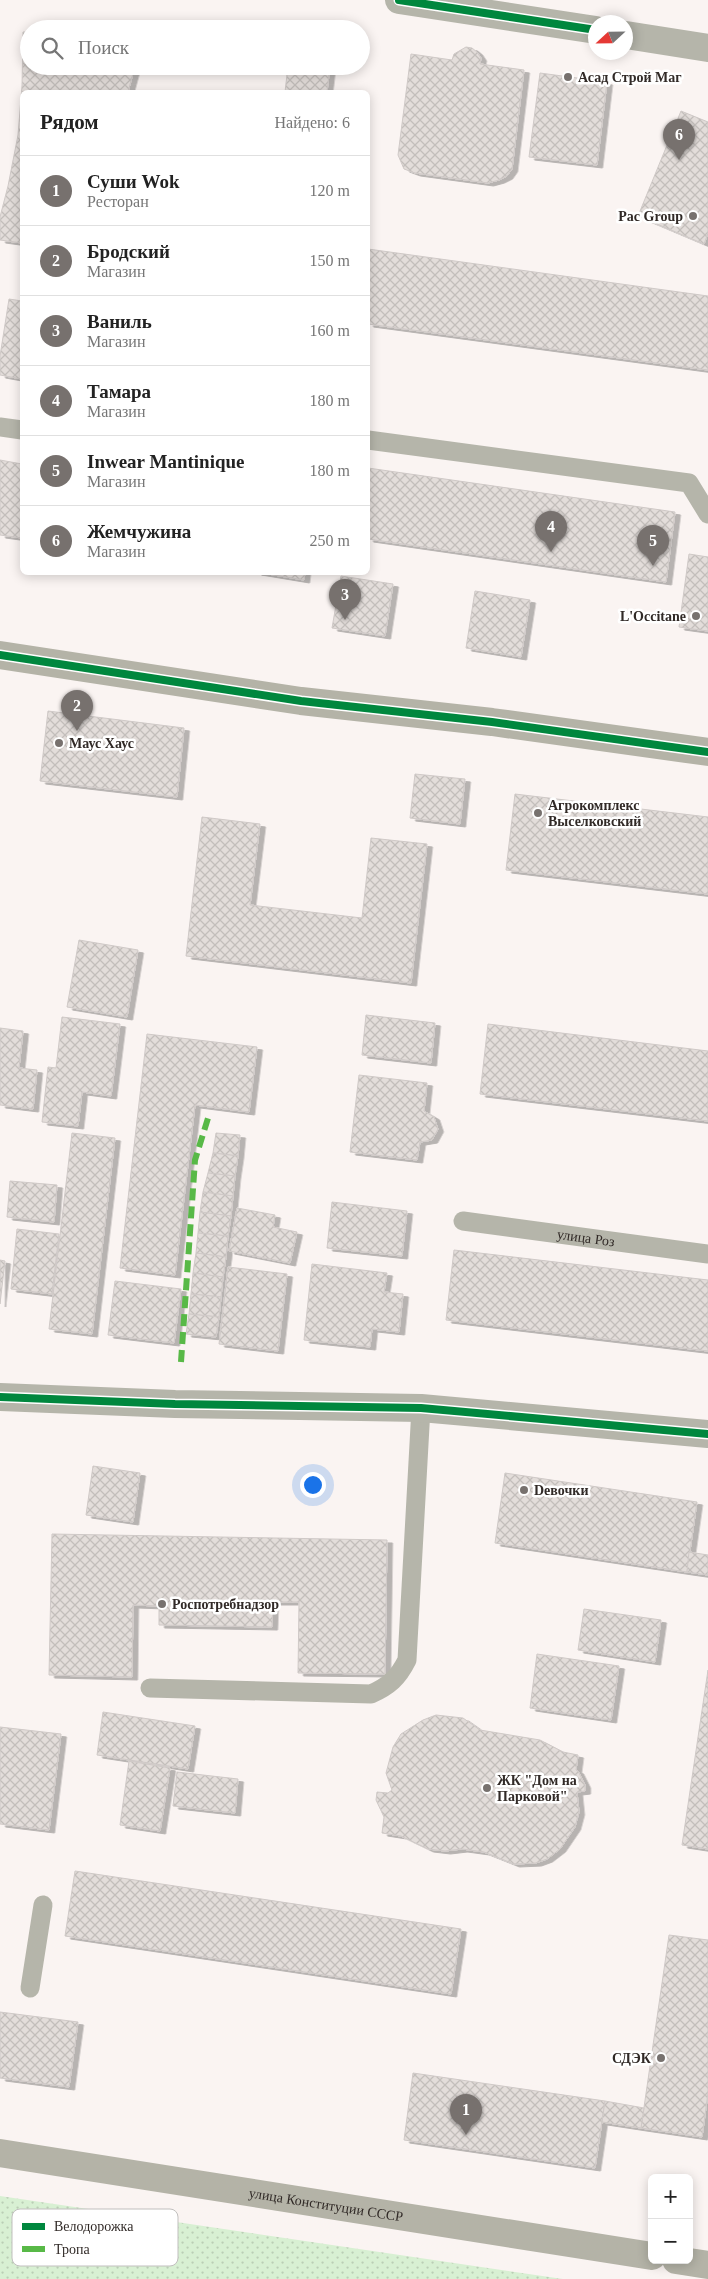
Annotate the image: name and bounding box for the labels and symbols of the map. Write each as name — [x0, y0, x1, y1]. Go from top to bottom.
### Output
north arrow — [588, 15, 633, 60]
place label: Асад Строй Маг — [578, 70, 682, 85]
marker: Асад Строй Маг — [562, 71, 574, 83]
pin: 6 — [663, 119, 695, 160]
place label: Pac Group — [618, 209, 683, 224]
marker: Pac Group — [687, 210, 699, 222]
pin: 4 — [535, 511, 567, 552]
pin: 5 — [637, 525, 669, 566]
pin: 3 — [329, 579, 361, 620]
place label: L'Occitane — [620, 609, 686, 624]
marker: L'Occitane — [690, 610, 702, 622]
pin: 2 — [61, 690, 93, 731]
place label: Маус Хаус — [69, 736, 134, 751]
marker: Маус Хаус — [53, 737, 65, 749]
place label: Агрокомплекс Выселковский — [548, 798, 641, 829]
marker: Агрокомплекс Выселковский — [532, 807, 544, 819]
street label: улица Роз — [556, 1226, 616, 1249]
your location — [300, 1472, 326, 1498]
place label: Dевочки — [534, 1483, 588, 1498]
marker: Dевочки — [518, 1484, 530, 1496]
place label: Роспотребнадзор — [172, 1597, 279, 1612]
marker: Роспотребнадзор — [156, 1598, 168, 1610]
place label: ЖК "Дом на Парковой" — [497, 1773, 577, 1804]
marker: ЖК "Дом на Парковой" — [481, 1782, 493, 1794]
place label: СДЭК — [612, 2051, 652, 2066]
marker: СДЭК — [655, 2052, 667, 2064]
pin: 1 — [450, 2094, 482, 2135]
street label: улица Конституции СССР — [248, 2185, 404, 2224]
legend — [12, 2209, 178, 2266]
text: Велодорожка — [54, 2219, 134, 2234]
text: Тропа — [54, 2242, 91, 2257]

